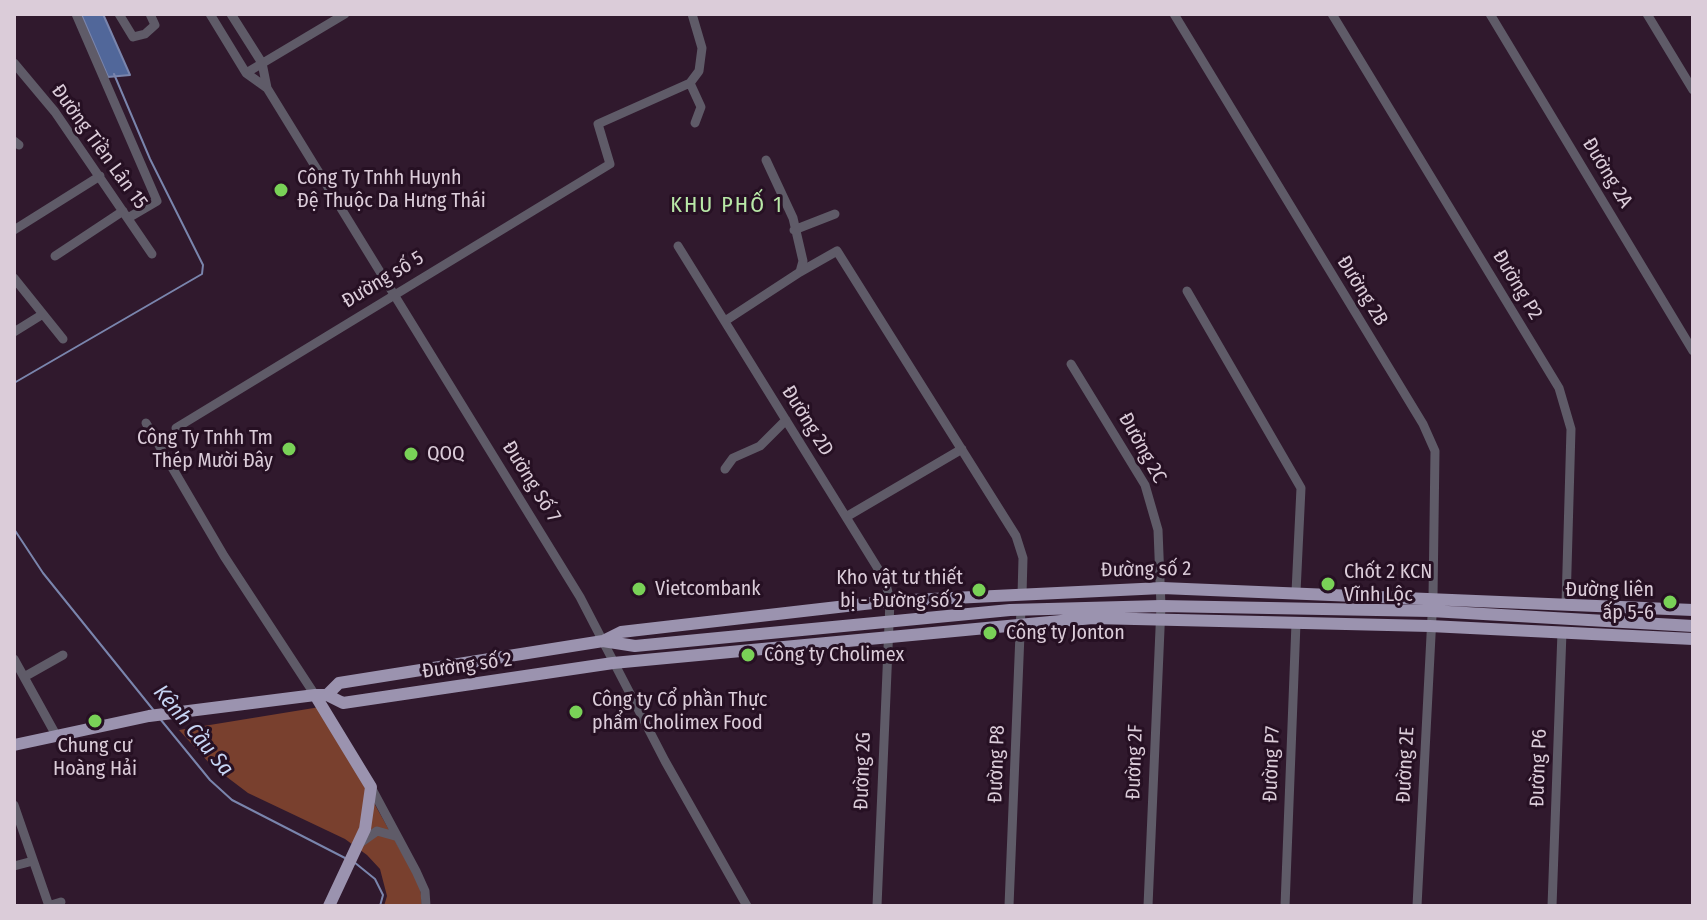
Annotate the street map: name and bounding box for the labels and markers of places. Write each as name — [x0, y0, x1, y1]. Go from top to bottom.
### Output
place label: Công Ty Tnhh Huynh Đệ Thuộc Da Hưng Thái — [297, 166, 486, 213]
marker: Công Ty Tnhh Huynh Đệ Thuộc Da Hưng Thái — [272, 181, 290, 199]
place label: Công Ty Tnhh Tm Thép Mười Đây — [137, 426, 273, 473]
marker: Công Ty Tnhh Tm Thép Mười Đây — [280, 440, 298, 458]
place label: QOQ — [427, 442, 465, 466]
marker: QOQ — [402, 445, 420, 463]
place label: Chốt 2 KCN Vĩnh Lộc — [1344, 560, 1432, 607]
place label: Kho vật tư thiết bị - Đường số 2 — [836, 566, 963, 613]
marker: Chốt 2 KCN Vĩnh Lộc — [1319, 575, 1337, 593]
place label: Vietcombank — [655, 577, 761, 601]
place label: Đường liên ấp 5-6 — [1565, 578, 1654, 625]
marker: Vietcombank — [630, 580, 648, 598]
marker: Kho vật tư thiết bị - Đường số 2 — [970, 581, 988, 599]
marker: Đường liên ấp 5-6 — [1661, 593, 1679, 611]
place label: Công ty Jonton — [1006, 621, 1125, 645]
marker: Công ty Jonton — [981, 624, 999, 642]
place label: Công ty Cholimex — [764, 643, 904, 667]
marker: Công ty Cholimex — [739, 646, 757, 664]
place label: Công ty Cổ phần Thực phẩm Cholimex Food — [592, 688, 767, 735]
marker: Công ty Cổ phần Thực phẩm Cholimex Food — [567, 703, 585, 721]
marker: Chung cư Hoàng Hải — [86, 712, 104, 730]
place label: Chung cư Hoàng Hải — [53, 734, 137, 781]

